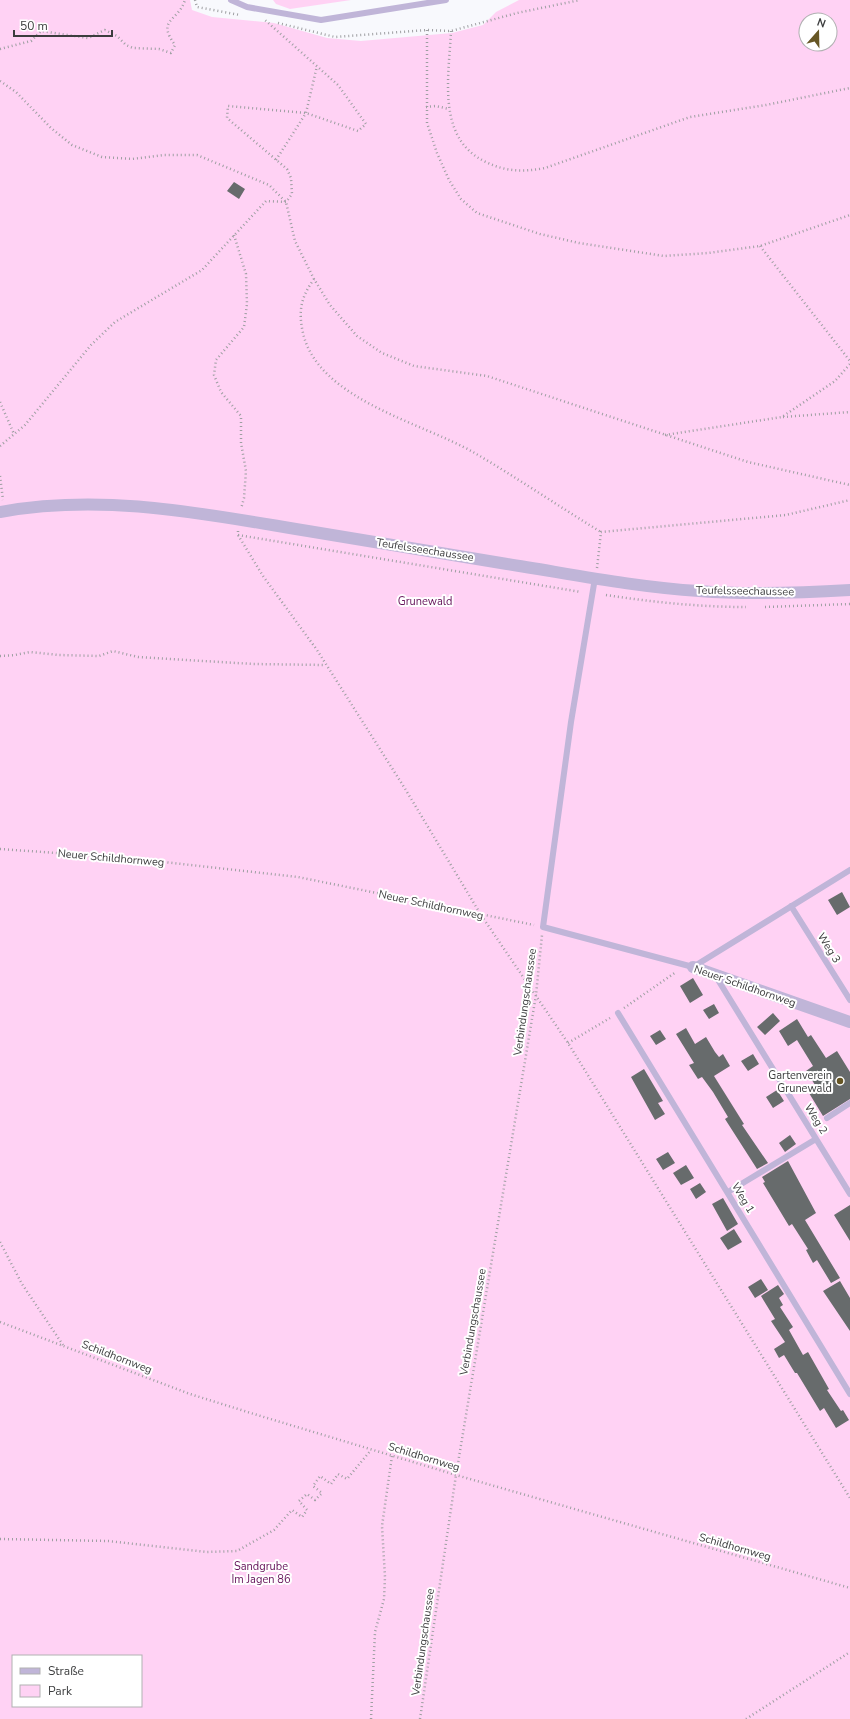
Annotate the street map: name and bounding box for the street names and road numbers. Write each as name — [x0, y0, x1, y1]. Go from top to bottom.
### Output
street label: Teufelsseechaussee — [375, 535, 475, 565]
street label: Teufelsseechaussee — [696, 583, 794, 599]
street label: Neuer Schildhornweg — [57, 846, 165, 870]
street label: Neuer Schildhornweg — [377, 887, 485, 923]
street label: Weg 3 — [814, 930, 844, 966]
street label: Verbindungschaussee — [510, 947, 540, 1058]
street label: Neuer Schildhornweg — [692, 961, 798, 1011]
street label: Weg 2 — [801, 1101, 831, 1137]
street label: Weg 1 — [728, 1180, 758, 1216]
street label: Verbindungschaussee — [456, 1267, 490, 1378]
street label: Schildhornweg — [80, 1337, 154, 1377]
street label: Schildhornweg — [386, 1439, 462, 1475]
street label: Schildhornweg — [697, 1530, 773, 1564]
street label: Verbindungschaussee — [408, 1587, 438, 1698]

